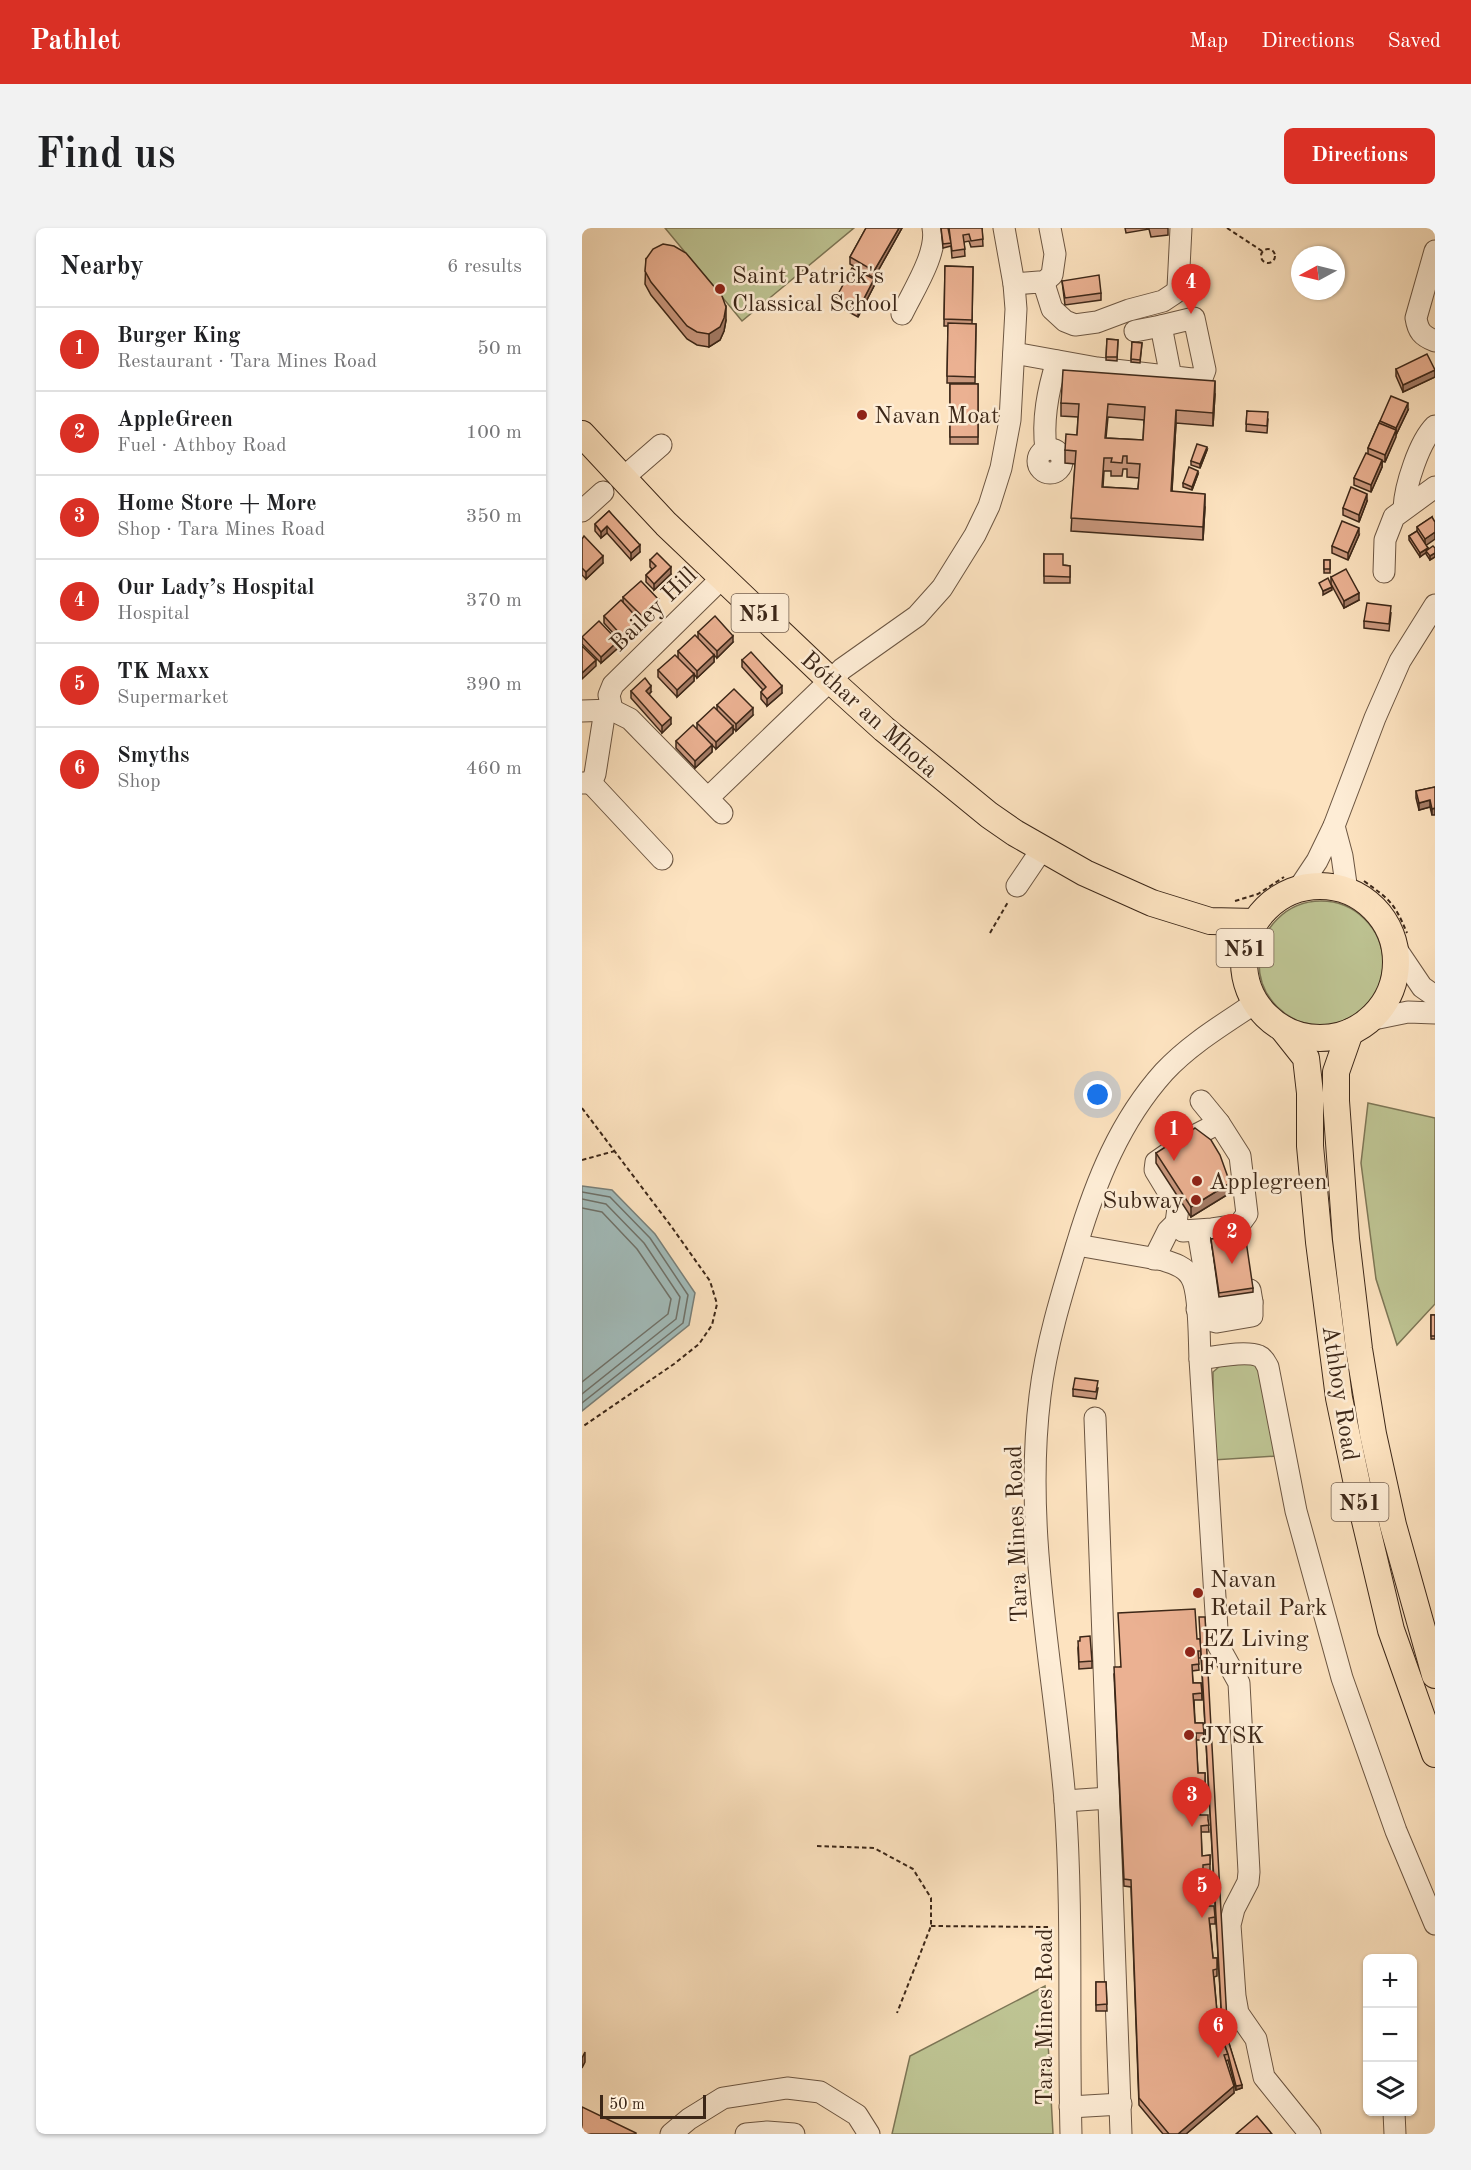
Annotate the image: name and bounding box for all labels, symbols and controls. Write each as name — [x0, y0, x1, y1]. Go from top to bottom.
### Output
text: Pathlet — [30, 28, 121, 56]
text: Map — [1189, 31, 1228, 52]
text: Directions — [1261, 31, 1355, 52]
text: Saved — [1388, 31, 1441, 52]
button: Directions — [1284, 128, 1435, 184]
text: Find us — [36, 135, 175, 177]
north arrow — [1291, 246, 1345, 300]
text: Nearby — [60, 254, 144, 280]
text: 6 results — [447, 257, 522, 277]
pin: 4 — [1172, 264, 1210, 314]
place label: Saint Patrick's Classical School — [732, 265, 898, 317]
marker: Saint Patrick's Classical School — [713, 282, 727, 296]
text: Burger King — [117, 325, 240, 347]
text: 1 — [74, 339, 85, 359]
text: 50 m — [477, 339, 522, 359]
text: Restaurant · Tara Mines Road — [117, 352, 377, 372]
place label: Navan Moat — [874, 405, 999, 429]
marker: Navan Moat — [855, 408, 869, 422]
text: AppleGreen — [117, 409, 233, 431]
text: 2 — [74, 423, 85, 443]
text: 100 m — [466, 423, 522, 443]
text: Fuel · Athboy Road — [117, 436, 287, 456]
text: Home Store + More — [117, 493, 317, 515]
text: 3 — [74, 507, 85, 527]
text: 350 m — [466, 507, 522, 527]
text: Shop · Tara Mines Road — [117, 520, 325, 540]
street label: Bailey Hill — [606, 564, 702, 657]
text: Our Lady’s Hospital — [117, 577, 315, 599]
text: 4 — [74, 591, 85, 611]
text: 370 m — [466, 591, 522, 611]
road number: N51 — [732, 594, 789, 632]
text: Hospital — [117, 604, 189, 624]
street label: Bóthar an Mhota — [796, 648, 942, 783]
text: TK Maxx — [117, 661, 210, 683]
text: 5 — [74, 675, 85, 695]
text: 390 m — [466, 675, 522, 695]
text: Supermarket — [117, 688, 228, 708]
text: Smyths — [117, 745, 190, 767]
text: 6 — [74, 759, 85, 779]
text: 460 m — [466, 759, 522, 779]
text: Shop — [117, 772, 161, 792]
road number: N51 — [1216, 929, 1274, 967]
your location — [1083, 1080, 1112, 1109]
pin: 1 — [1154, 1112, 1194, 1161]
place label: Applegreen — [1209, 1171, 1328, 1195]
marker: Applegreen — [1190, 1174, 1204, 1188]
place label: Subway — [1102, 1190, 1184, 1214]
marker: Subway — [1189, 1193, 1203, 1207]
pin: 2 — [1212, 1214, 1252, 1264]
street label: Athboy Road — [1316, 1324, 1362, 1463]
street label: Tara Mines Road — [1003, 1445, 1033, 1623]
road number: N51 — [1332, 1483, 1388, 1521]
place label: Navan Retail Park — [1210, 1569, 1328, 1621]
marker: Navan Retail Park — [1191, 1586, 1205, 1600]
place label: EZ Living Furniture — [1202, 1628, 1309, 1680]
marker: EZ Living Furniture — [1183, 1645, 1197, 1659]
place label: JYSK — [1201, 1725, 1264, 1749]
marker: JYSK — [1182, 1728, 1196, 1742]
pin: 3 — [1172, 1778, 1212, 1827]
pin: 5 — [1182, 1868, 1222, 1918]
street label: Tara Mines Road — [1034, 1928, 1058, 2106]
map controls — [1363, 1954, 1417, 2116]
button: + — [1363, 1954, 1417, 2008]
pin: 6 — [1198, 2008, 1238, 2058]
button: − — [1363, 2008, 1417, 2062]
button: layers — [1363, 2062, 1417, 2116]
scale bar — [600, 2092, 706, 2120]
text: 50 m — [609, 2097, 645, 2113]

